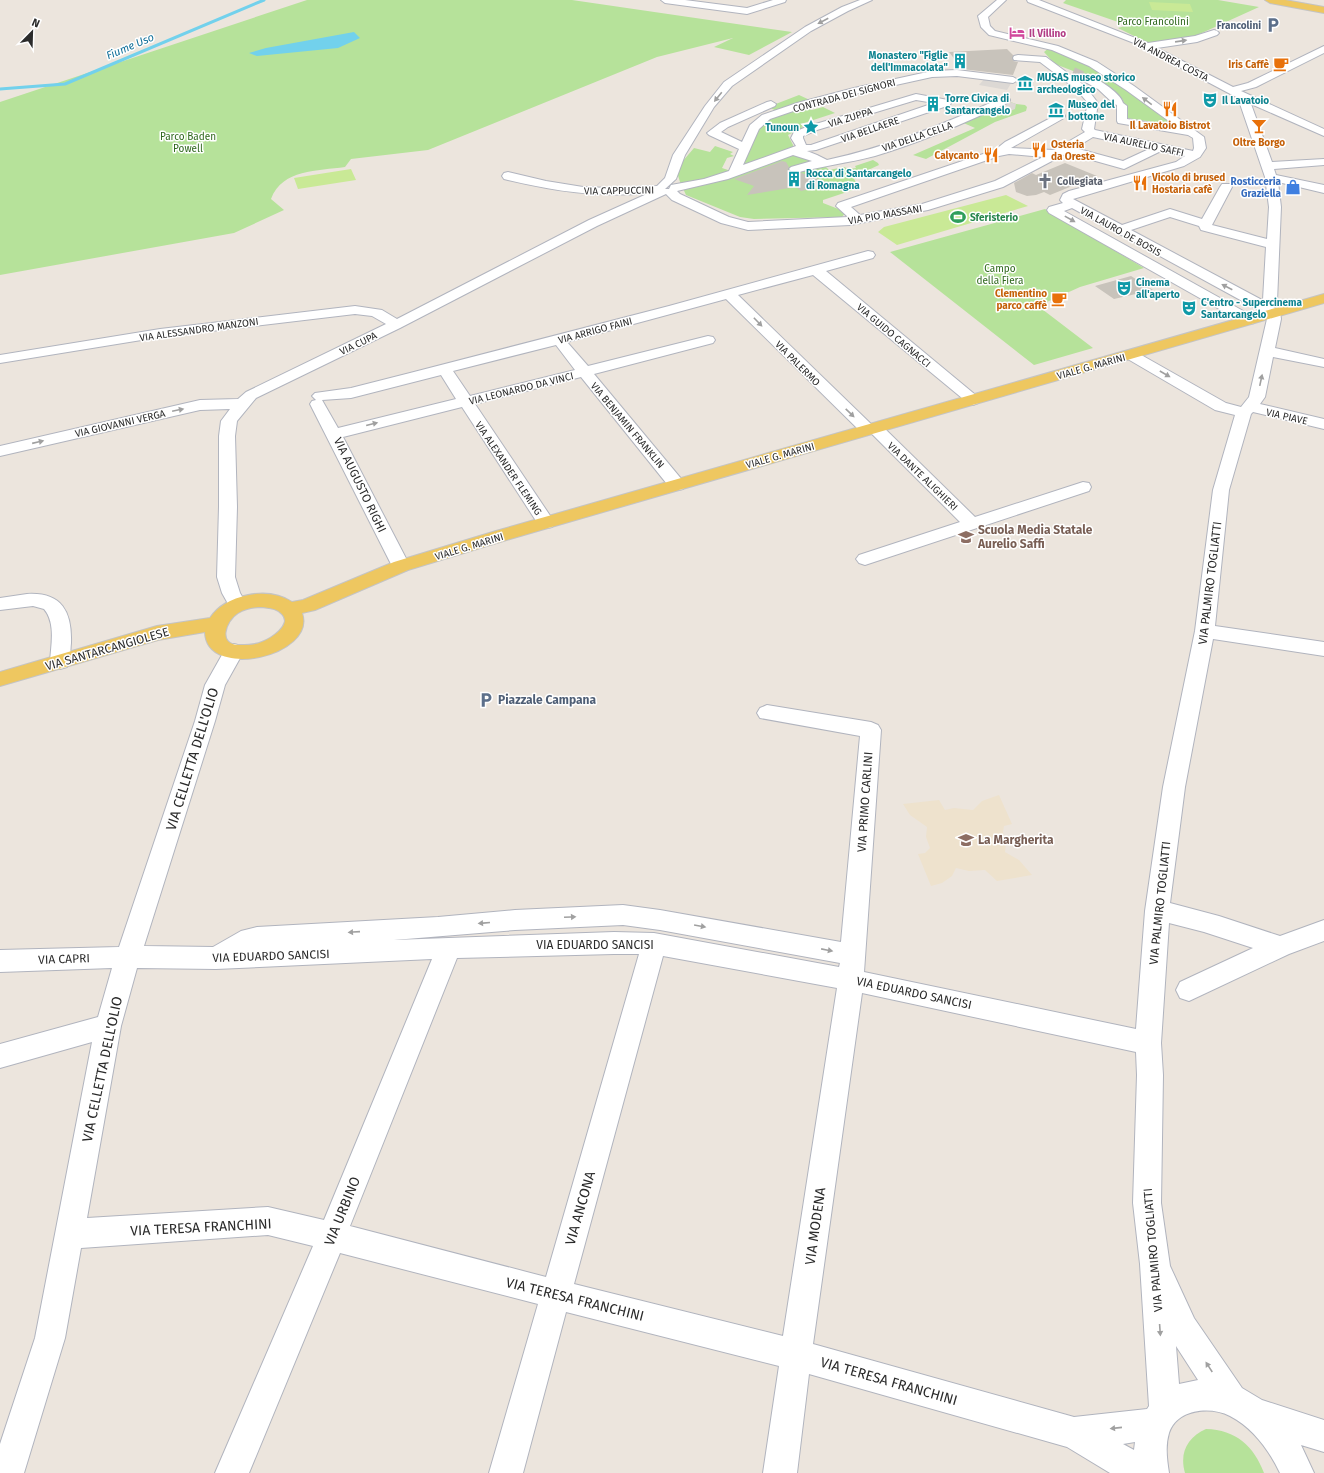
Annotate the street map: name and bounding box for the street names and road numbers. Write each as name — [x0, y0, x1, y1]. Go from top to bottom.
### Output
street label: VIA ANDREA COSTA — [1131, 36, 1211, 84]
street label: CONTRADA DEI SIGNORI — [792, 76, 897, 115]
street label: VIA ZUPPA — [827, 106, 874, 130]
street label: VIA BELLAERE — [840, 114, 901, 146]
street label: VIA DELLA CELLA — [881, 119, 954, 155]
street label: VIA AURELIO SAFFI — [1102, 131, 1185, 159]
street label: VIA CAPPUCCINI — [584, 184, 654, 198]
street label: VIA PIO MASSANI — [847, 203, 923, 227]
street label: VIA LAURO DE BOSIS — [1078, 205, 1164, 259]
street label: VIA GUIDO CAGNACCI — [854, 301, 933, 370]
street label: VIA ARRIGO FAINI — [557, 315, 634, 347]
street label: VIA ALESSANDRO MANZONI — [139, 316, 259, 344]
street label: VIA CUPA — [338, 330, 379, 358]
street label: VIA PALERMO — [772, 339, 822, 389]
street label: VIALE G. MARINI — [1056, 351, 1127, 382]
street label: VIA LEONARDO DA VINCI — [468, 370, 575, 408]
street label: VIA BENJAMIN FRANKLIN — [588, 380, 667, 471]
street label: VIA PIAVE — [1265, 406, 1309, 428]
street label: VIA GIOVANNI VERGA — [74, 408, 167, 440]
street label: VIA ALEXANDER FLEMING — [472, 419, 544, 518]
street label: VIA AUGUSTO RIGHI — [331, 435, 389, 535]
street label: VIALE G. MARINI — [745, 440, 816, 471]
street label: VIA DANTE ALIGHIERI — [885, 440, 960, 513]
street label: VIA PALMIRO TOGLIATTI — [1195, 521, 1225, 645]
street label: VIALE G. MARINI — [434, 531, 505, 563]
street label: VIA SANTARCANGIOLESE — [44, 625, 170, 673]
street label: VIA CELLETTA DELL'OLIO — [163, 686, 222, 833]
street label: VIA PRIMO CARLINI — [854, 751, 876, 853]
street label: VIA PALMIRO TOGLIATTI — [1147, 841, 1173, 965]
street label: VIA EDUARDO SANCISI — [536, 938, 654, 952]
street label: VIA EDUARDO SANCISI — [212, 947, 330, 965]
street label: VIA CAPRI — [38, 951, 90, 967]
street label: VIA EDUARDO SANCISI — [855, 974, 973, 1012]
street label: VIA CELLETTA DELL'OLIO — [79, 995, 126, 1144]
street label: VIA ANCONA — [562, 1169, 599, 1247]
street label: VIA URBINO — [321, 1174, 364, 1248]
street label: VIA MODENA — [802, 1186, 829, 1266]
street label: VIA PALMIRO TOGLIATTI — [1141, 1188, 1165, 1312]
street label: VIA TERESA FRANCHINI — [130, 1215, 272, 1240]
street label: VIA TERESA FRANCHINI — [504, 1274, 646, 1325]
street label: VIA TERESA FRANCHINI — [818, 1354, 959, 1409]

